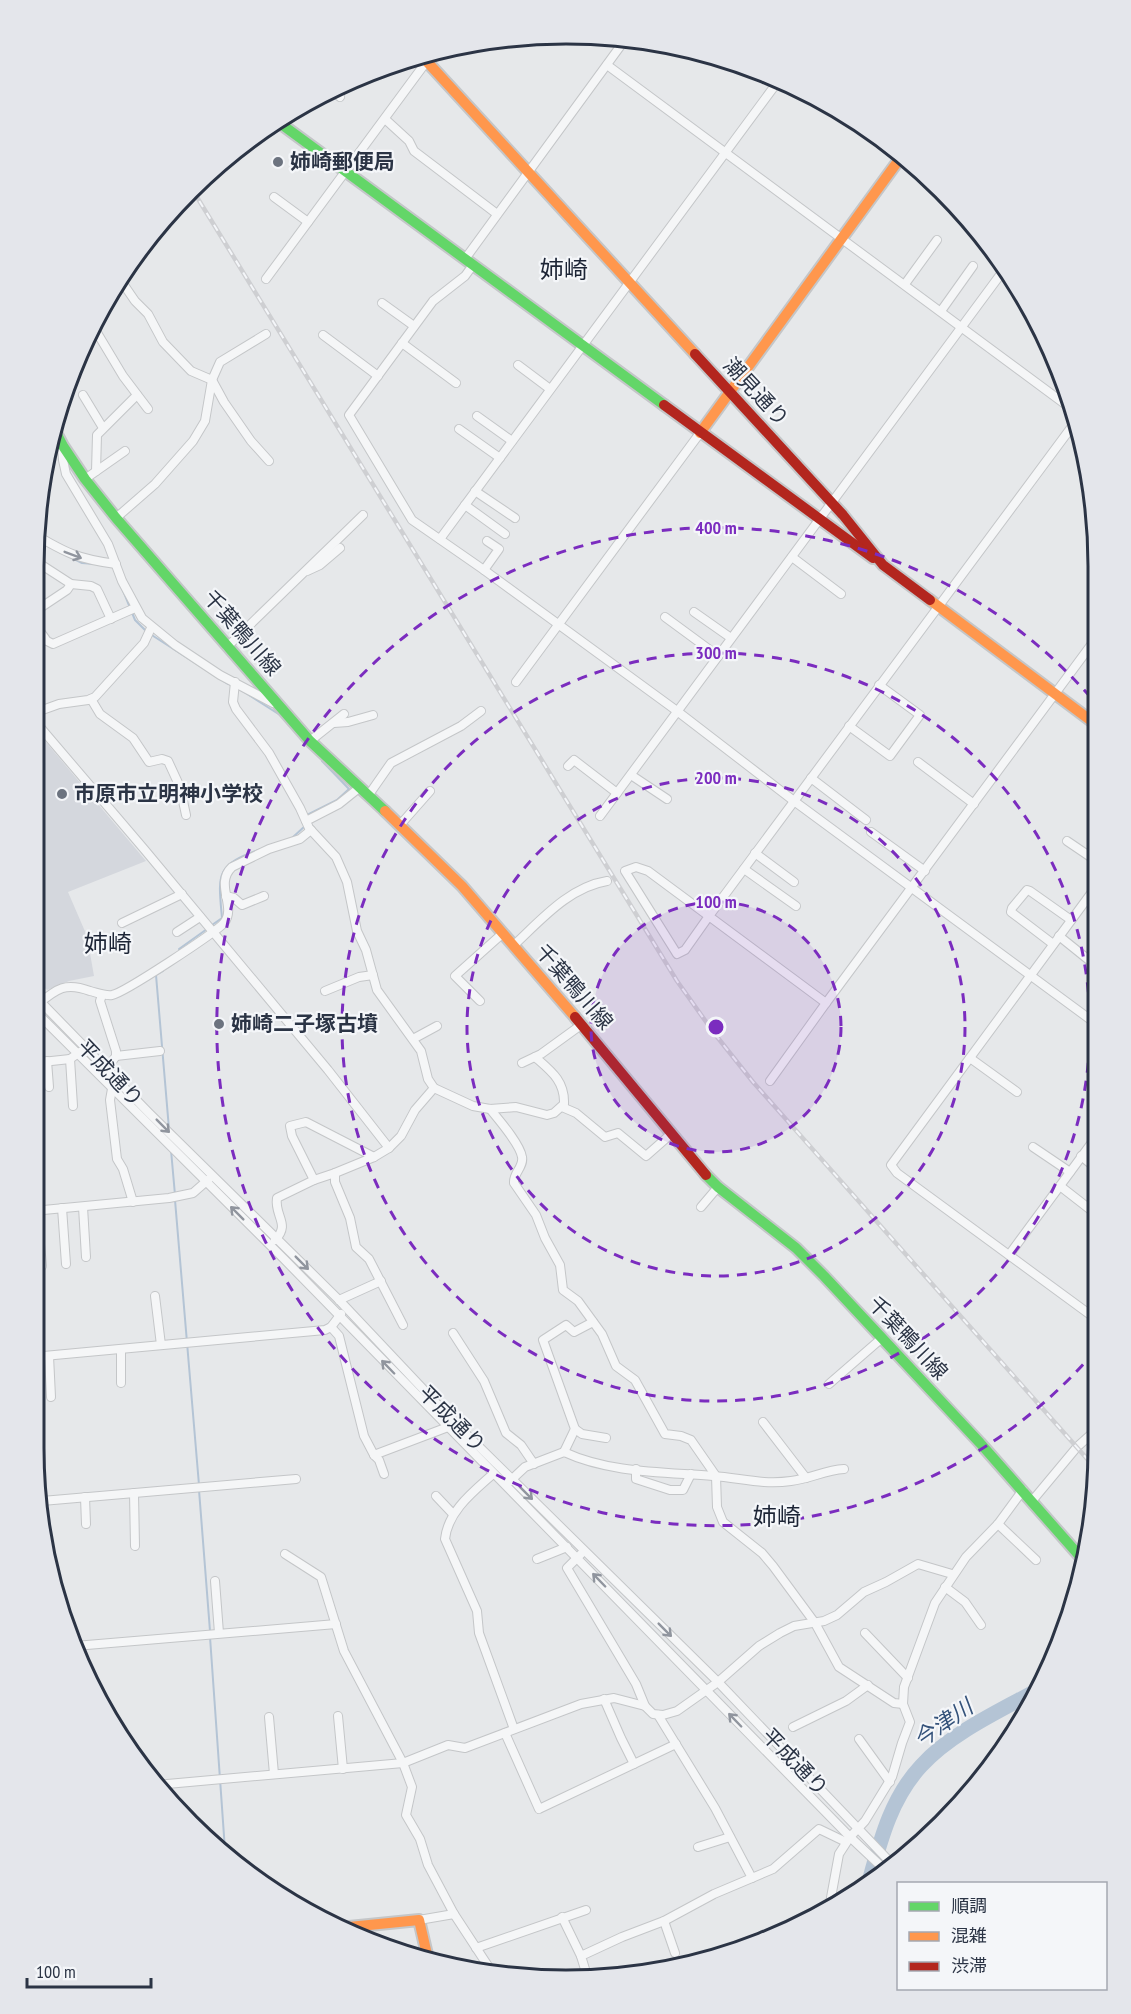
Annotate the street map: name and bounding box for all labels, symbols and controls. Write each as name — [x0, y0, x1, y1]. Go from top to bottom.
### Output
place label: 姉崎郵便局 — [290, 148, 395, 175]
marker: 姉崎郵便局 — [271, 155, 285, 169]
district label: 姉崎 — [540, 254, 588, 285]
street label: 潮見通り — [718, 352, 795, 432]
text: 400 m — [695, 516, 737, 539]
one-way arrow — [63, 550, 82, 561]
street label: 千葉鴨川線 — [198, 584, 287, 681]
text: 300 m — [695, 641, 737, 664]
text: 200 m — [695, 766, 737, 789]
place label: 市原市立明神小学校 — [74, 780, 263, 807]
marker: 市原市立明神小学校 — [55, 787, 69, 801]
text: 100 m — [695, 890, 737, 913]
district label: 姉崎 — [84, 928, 132, 959]
street label: 千葉鴨川線 — [530, 938, 619, 1035]
place label: 姉崎二子塚古墳 — [231, 1010, 378, 1037]
marker: 姉崎二子塚古墳 — [212, 1017, 226, 1031]
centre of rings — [706, 1017, 726, 1037]
street label: 平成通り — [71, 1033, 149, 1112]
one-way arrow — [155, 1119, 170, 1133]
one-way arrow — [229, 1205, 244, 1220]
one-way arrow — [294, 1256, 309, 1270]
street label: 千葉鴨川線 — [863, 1290, 954, 1385]
one-way arrow — [381, 1359, 396, 1374]
street label: 平成通り — [413, 1379, 492, 1458]
one-way arrow — [519, 1485, 533, 1500]
district label: 姉崎 — [753, 1501, 801, 1532]
one-way arrow — [592, 1572, 607, 1587]
one-way arrow — [657, 1622, 672, 1637]
water label: 今津川 — [908, 1691, 980, 1753]
one-way arrow — [728, 1712, 743, 1727]
street label: 平成通り — [756, 1722, 834, 1801]
legend — [897, 1882, 1107, 1990]
text: 順調 — [951, 1894, 987, 1917]
text: 混雑 — [951, 1924, 987, 1947]
scale bar — [27, 1951, 152, 1989]
text: 渋滞 — [951, 1954, 987, 1977]
text: 100 m — [36, 1960, 76, 1983]

